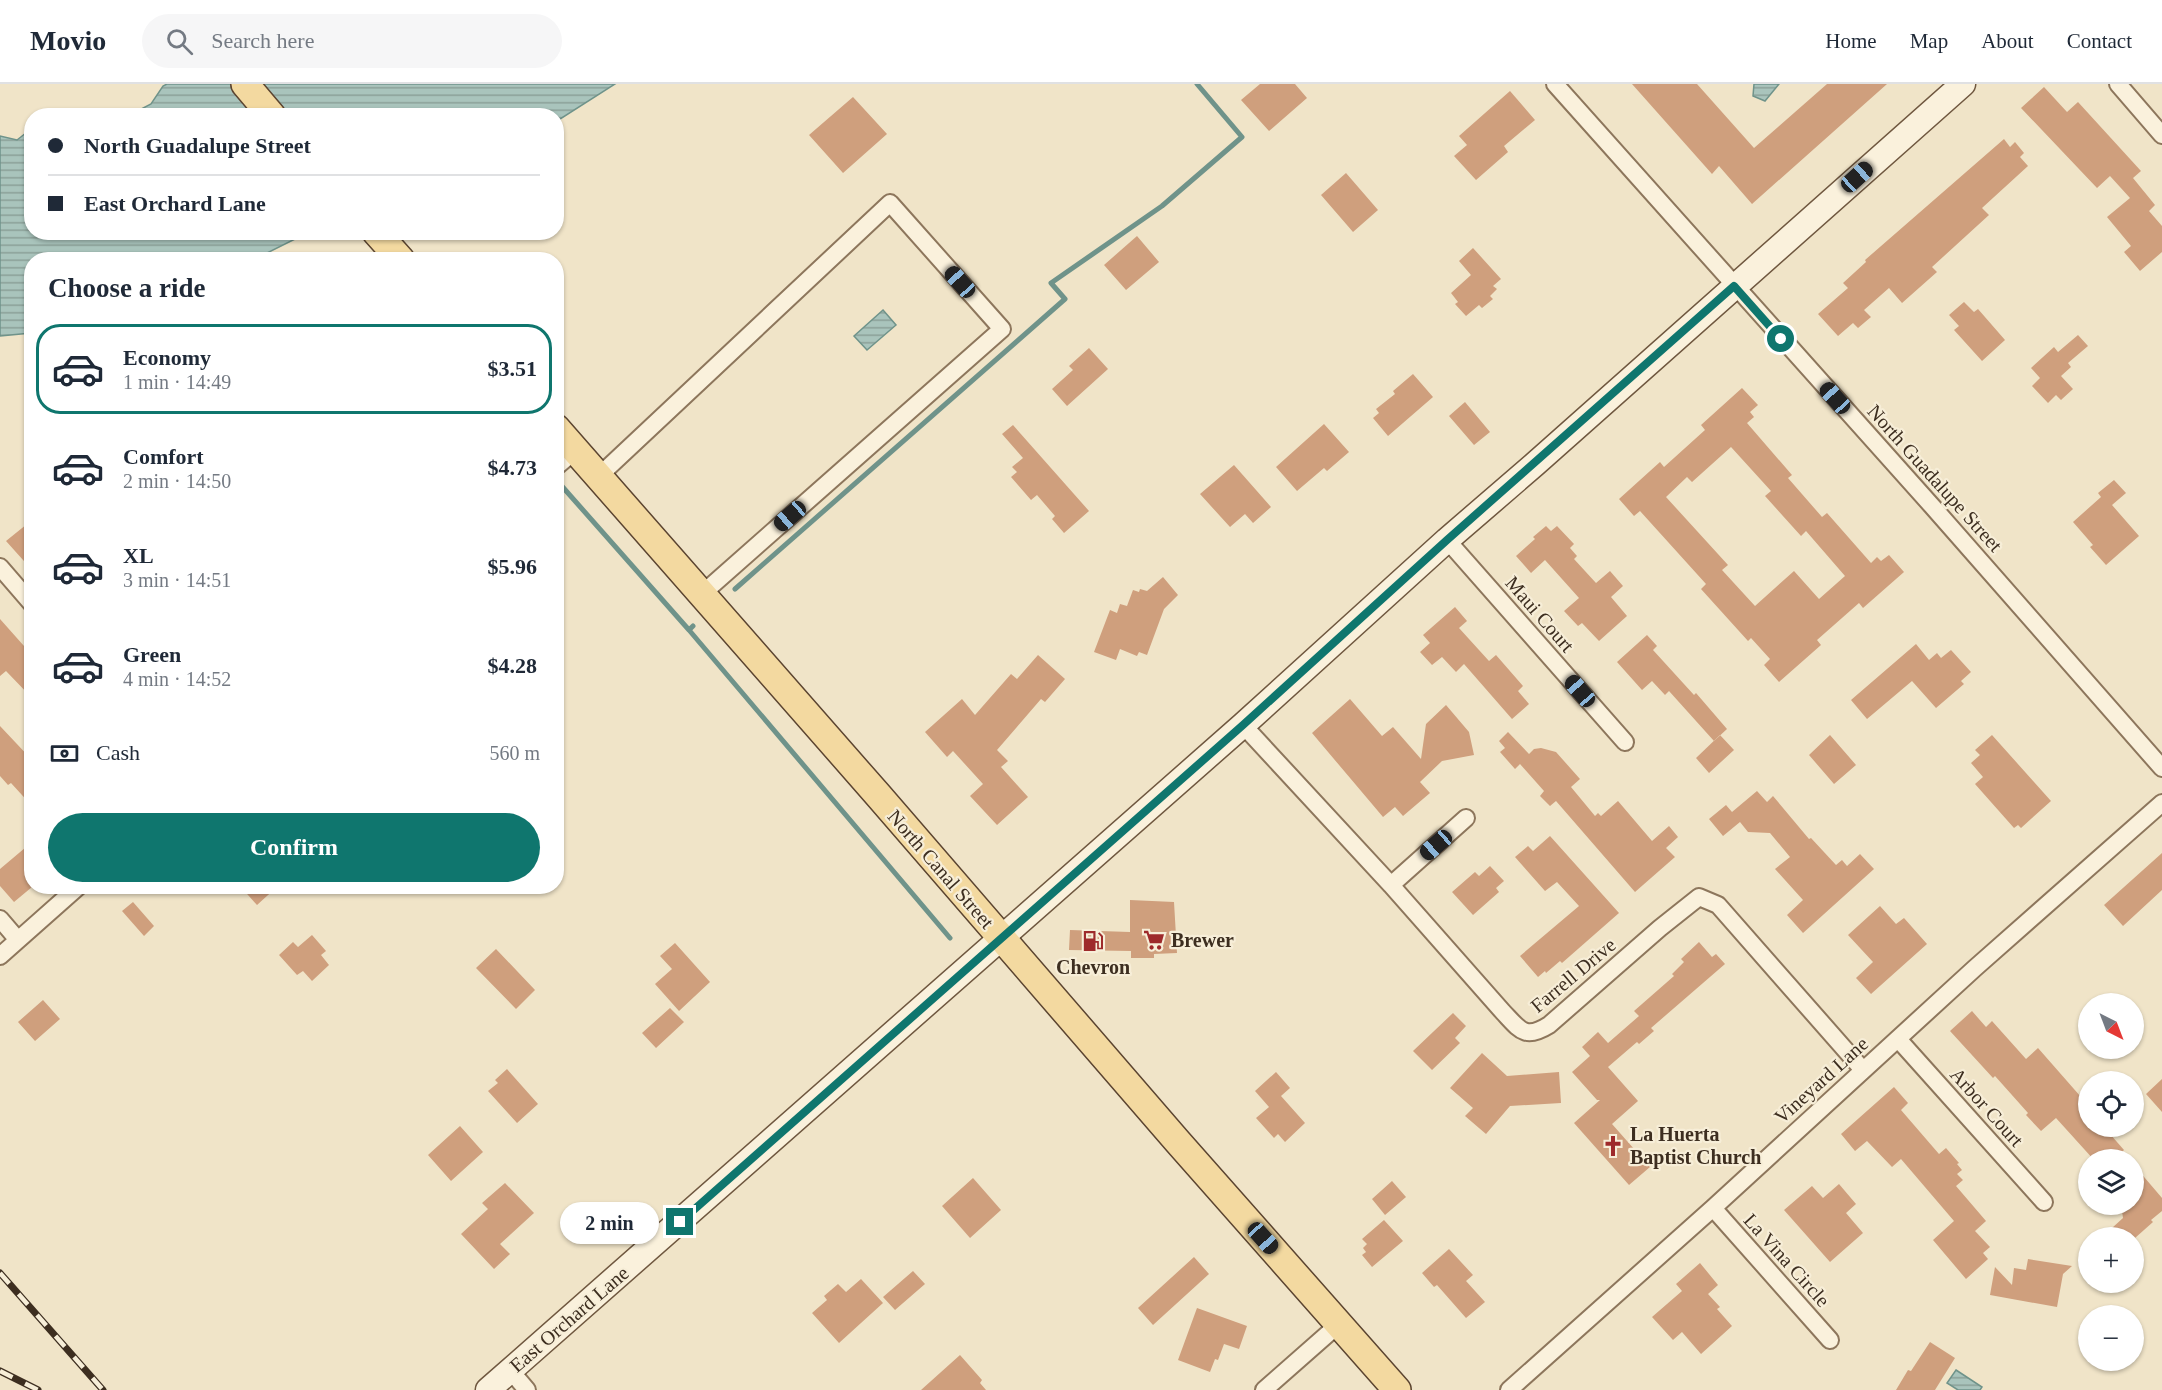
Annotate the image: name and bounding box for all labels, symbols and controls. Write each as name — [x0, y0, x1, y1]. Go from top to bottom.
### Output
search box — [142, 14, 562, 68]
text: Movio — [30, 25, 106, 56]
icon: search — [163, 25, 196, 58]
text: Search here — [211, 28, 314, 53]
text: Home — [1825, 29, 1877, 53]
text: Map — [1910, 29, 1948, 53]
text: About — [1981, 29, 2034, 53]
text: Contact — [2067, 29, 2132, 53]
text: North Guadalupe Street — [84, 133, 311, 158]
car — [1838, 158, 1876, 196]
text: East Orchard Lane — [84, 191, 266, 216]
car — [941, 263, 979, 301]
text: Choose a ride — [48, 273, 206, 303]
route start — [1767, 325, 1794, 352]
icon: car — [51, 342, 105, 396]
text: Economy — [123, 345, 211, 370]
text: $3.51 — [488, 356, 537, 381]
text: 1 min · 14:49 — [123, 371, 231, 393]
car — [1816, 379, 1854, 417]
street label: North Guadalupe Street — [1863, 400, 2007, 557]
icon: car — [51, 441, 105, 495]
text: Comfort — [123, 444, 204, 469]
text: $4.73 — [488, 455, 537, 480]
text: 2 min · 14:50 — [123, 470, 231, 492]
car — [771, 497, 809, 535]
icon: car — [51, 540, 105, 594]
text: XL — [123, 543, 154, 568]
text: $5.96 — [488, 554, 537, 579]
text: 3 min · 14:51 — [123, 569, 231, 591]
street label: Maui Court — [1501, 572, 1579, 657]
icon: car — [51, 639, 105, 693]
text: Green — [123, 642, 181, 667]
text: $4.28 — [488, 653, 537, 678]
text: 4 min · 14:52 — [123, 668, 231, 690]
car — [1561, 672, 1599, 710]
icon: cash — [48, 737, 81, 770]
text: Cash — [96, 740, 140, 765]
text: 560 m — [489, 742, 540, 764]
street label: North Canal Street — [884, 805, 999, 933]
button: Confirm — [48, 813, 540, 882]
car — [1417, 826, 1455, 864]
supermarket icon: Brewer — [1142, 928, 1166, 952]
fuel station icon: Chevron — [1081, 929, 1105, 953]
place label: Brewer — [1171, 929, 1234, 951]
street label: Farrell Drive — [1526, 933, 1620, 1017]
place label: Chevron — [1056, 956, 1130, 978]
north arrow — [2078, 993, 2144, 1059]
map controls — [2078, 993, 2144, 1371]
street label: Vineyard Lane — [1770, 1032, 1873, 1128]
street label: Arbor Court — [1946, 1063, 2028, 1151]
button: locate — [2078, 1071, 2144, 1137]
place label: La Huerta Baptist Church — [1630, 1123, 1761, 1169]
church icon: La Huerta Baptist Church — [1601, 1134, 1625, 1158]
button: layers — [2078, 1149, 2144, 1215]
callout: 2 min — [560, 1201, 659, 1243]
route end — [666, 1208, 693, 1235]
street label: La Vina Circle — [1740, 1209, 1834, 1311]
text: 2 min — [585, 1212, 634, 1234]
car — [1244, 1219, 1282, 1257]
button: + — [2078, 1227, 2144, 1293]
street label: East Orchard Lane — [505, 1261, 633, 1376]
button: − — [2078, 1305, 2144, 1371]

